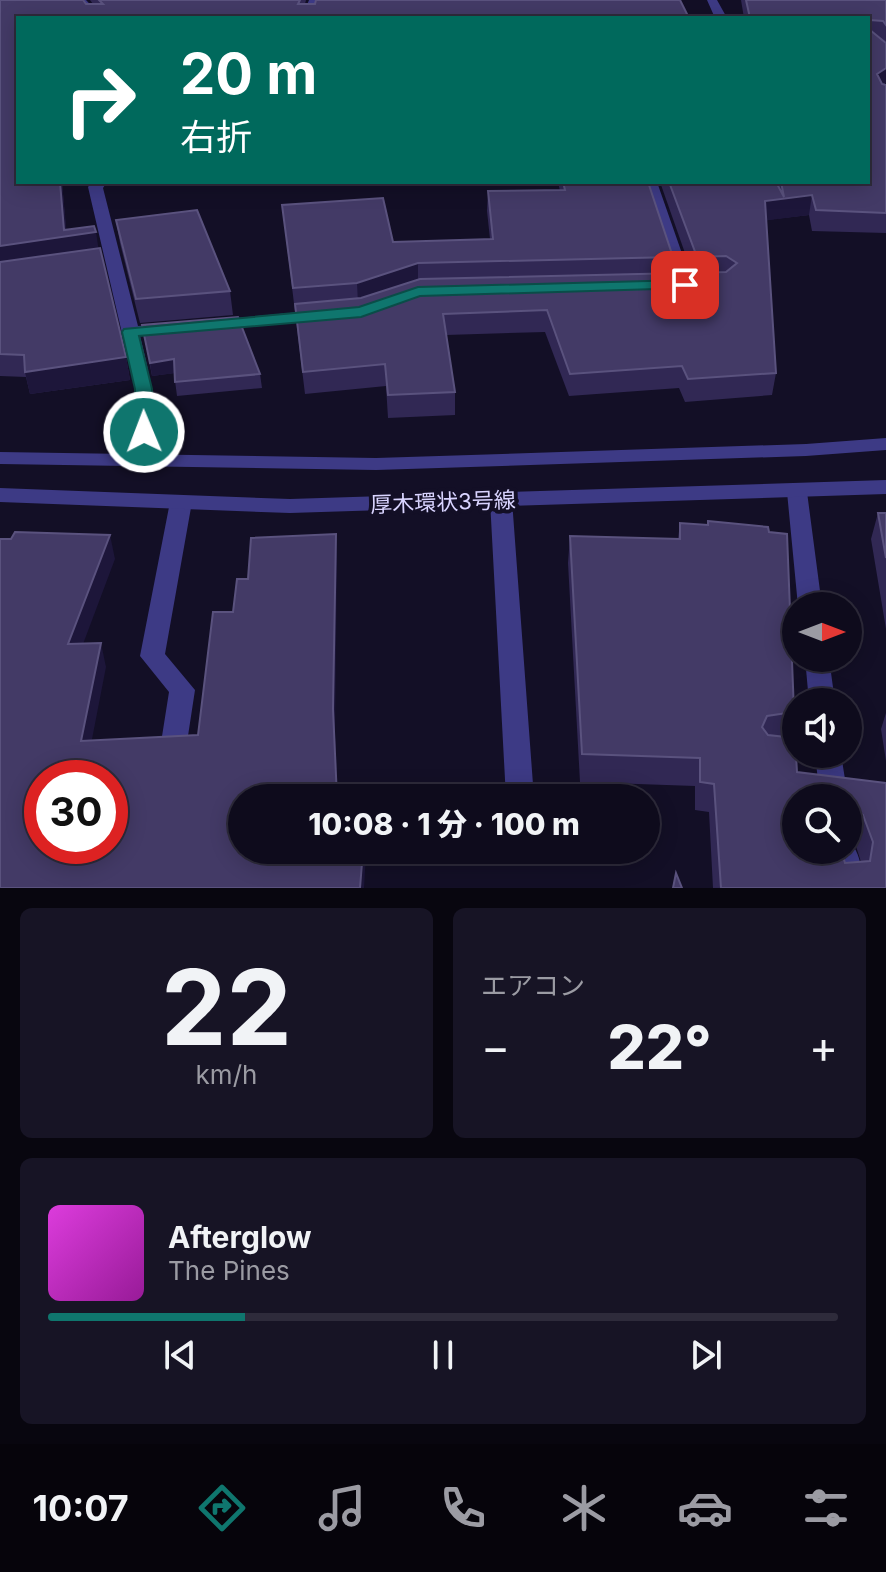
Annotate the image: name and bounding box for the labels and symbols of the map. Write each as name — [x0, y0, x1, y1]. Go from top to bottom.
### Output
pin — [651, 251, 719, 319]
position arrow — [102, 390, 186, 474]
street label: 厚木環状3号線 — [370, 486, 516, 518]
north arrow — [782, 592, 862, 672]
speed limit sign: 30 — [24, 760, 128, 864]

